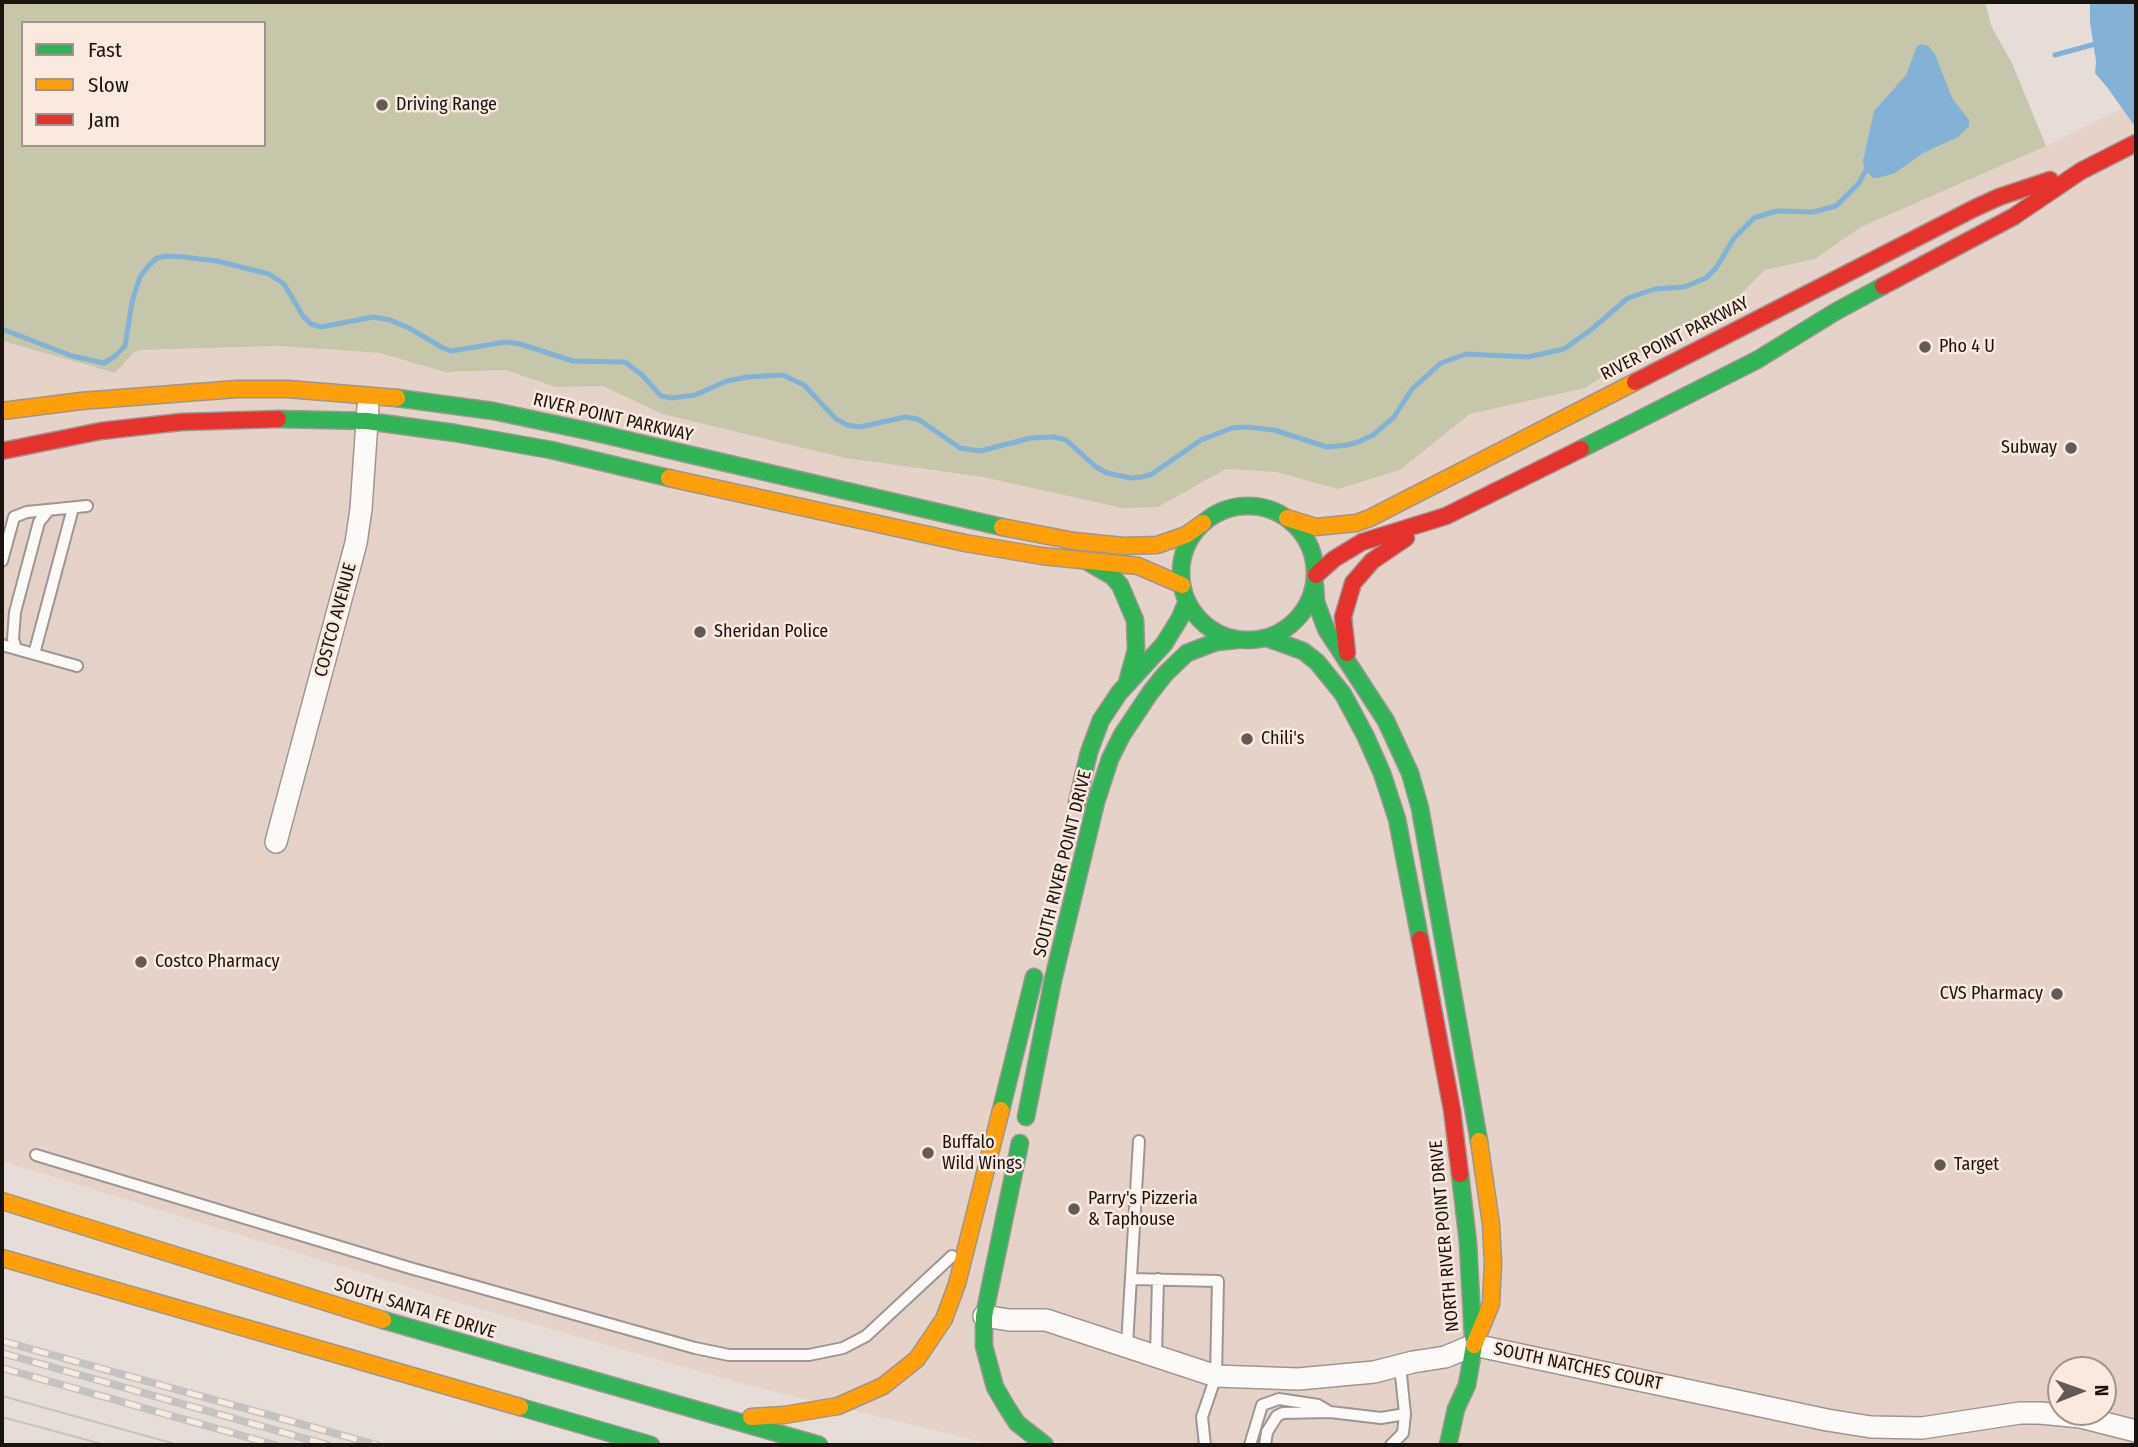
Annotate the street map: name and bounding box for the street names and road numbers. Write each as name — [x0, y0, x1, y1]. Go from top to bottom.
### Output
street label: RIVER POINT PARKWAY — [1597, 292, 1753, 386]
street label: RIVER POINT PARKWAY — [531, 389, 695, 447]
street label: COSTCO AVENUE — [310, 560, 362, 680]
street label: SOUTH RIVER POINT DRIVE — [1029, 768, 1097, 960]
street label: NORTH RIVER POINT DRIVE — [1426, 1139, 1464, 1333]
street label: SOUTH SANTA FE DRIVE — [332, 1274, 498, 1344]
street label: SOUTH NATCHES COURT — [1492, 1339, 1664, 1395]

